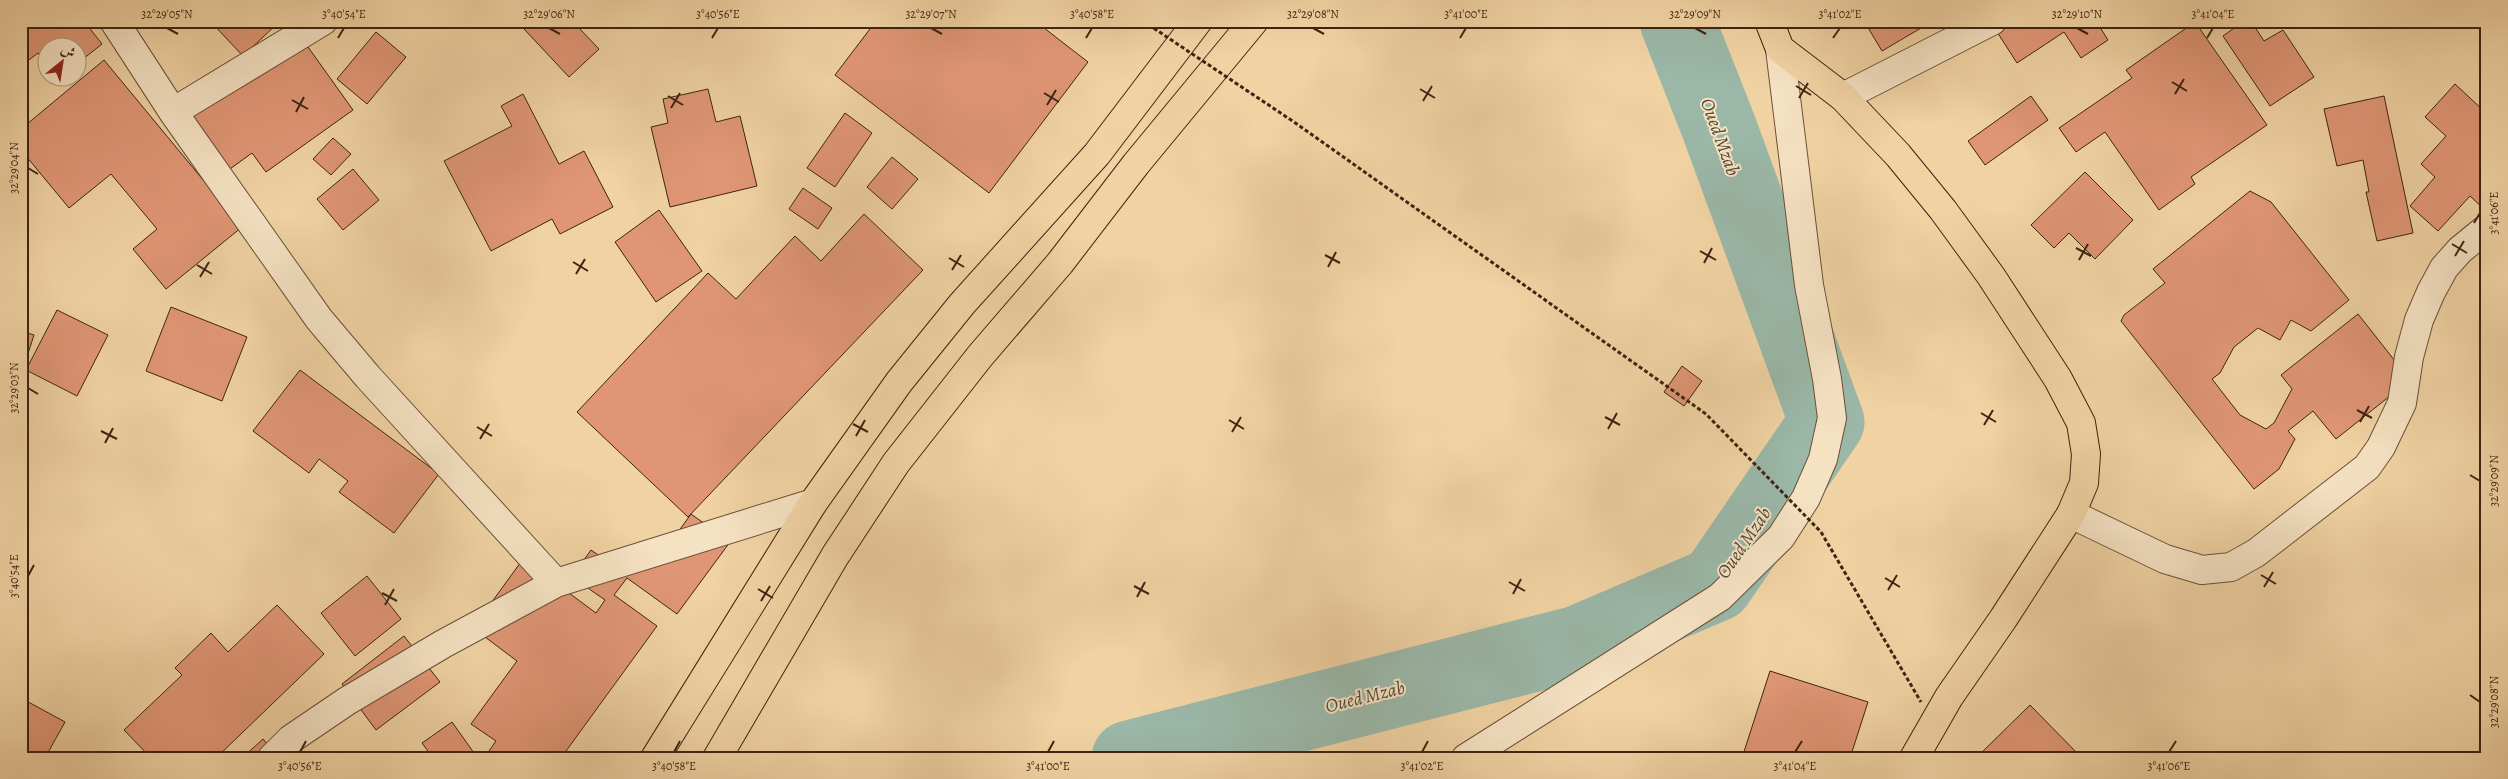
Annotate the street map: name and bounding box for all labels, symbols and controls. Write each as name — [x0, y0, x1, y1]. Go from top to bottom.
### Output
text: 32°29'05"N — [141, 6, 193, 22]
text: 3°40'54"E — [322, 6, 366, 22]
text: 32°29'06"N — [523, 6, 575, 22]
text: 3°40'56"E — [696, 6, 740, 22]
text: 32°29'07"N — [905, 6, 957, 22]
text: 3°40'58"E — [1070, 6, 1114, 22]
text: 32°29'08"N — [1287, 6, 1339, 22]
text: 3°41'00"E — [1444, 6, 1488, 22]
text: 32°29'09"N — [1669, 6, 1721, 22]
text: 3°41'02"E — [1818, 6, 1862, 22]
text: 32°29'10"N — [2052, 6, 2103, 22]
text: 3°41'04"E — [2192, 6, 2234, 22]
north arrow — [38, 38, 88, 88]
text: ش — [57, 39, 79, 63]
water label: Oued Mzab — [1694, 94, 1746, 180]
text: 32°29'04"N — [6, 142, 22, 194]
text: 3°41'06"E — [2486, 192, 2502, 234]
text: 32°29'03"N — [6, 362, 22, 414]
text: 32°29'09"N — [2486, 455, 2502, 507]
water label: Oued Mzab — [1711, 502, 1777, 584]
text: 3°40'54"E — [6, 554, 22, 598]
water label: Oued Mzab — [1322, 675, 1408, 719]
text: 32°29'08"N — [2486, 676, 2502, 728]
text: 3°40'56"E — [278, 758, 322, 774]
text: 3°40'58"E — [652, 758, 696, 774]
text: 3°41'00"E — [1026, 758, 1070, 774]
text: 3°41'02"E — [1400, 758, 1444, 774]
text: 3°41'04"E — [1774, 758, 1816, 774]
text: 3°41'06"E — [2148, 758, 2190, 774]

